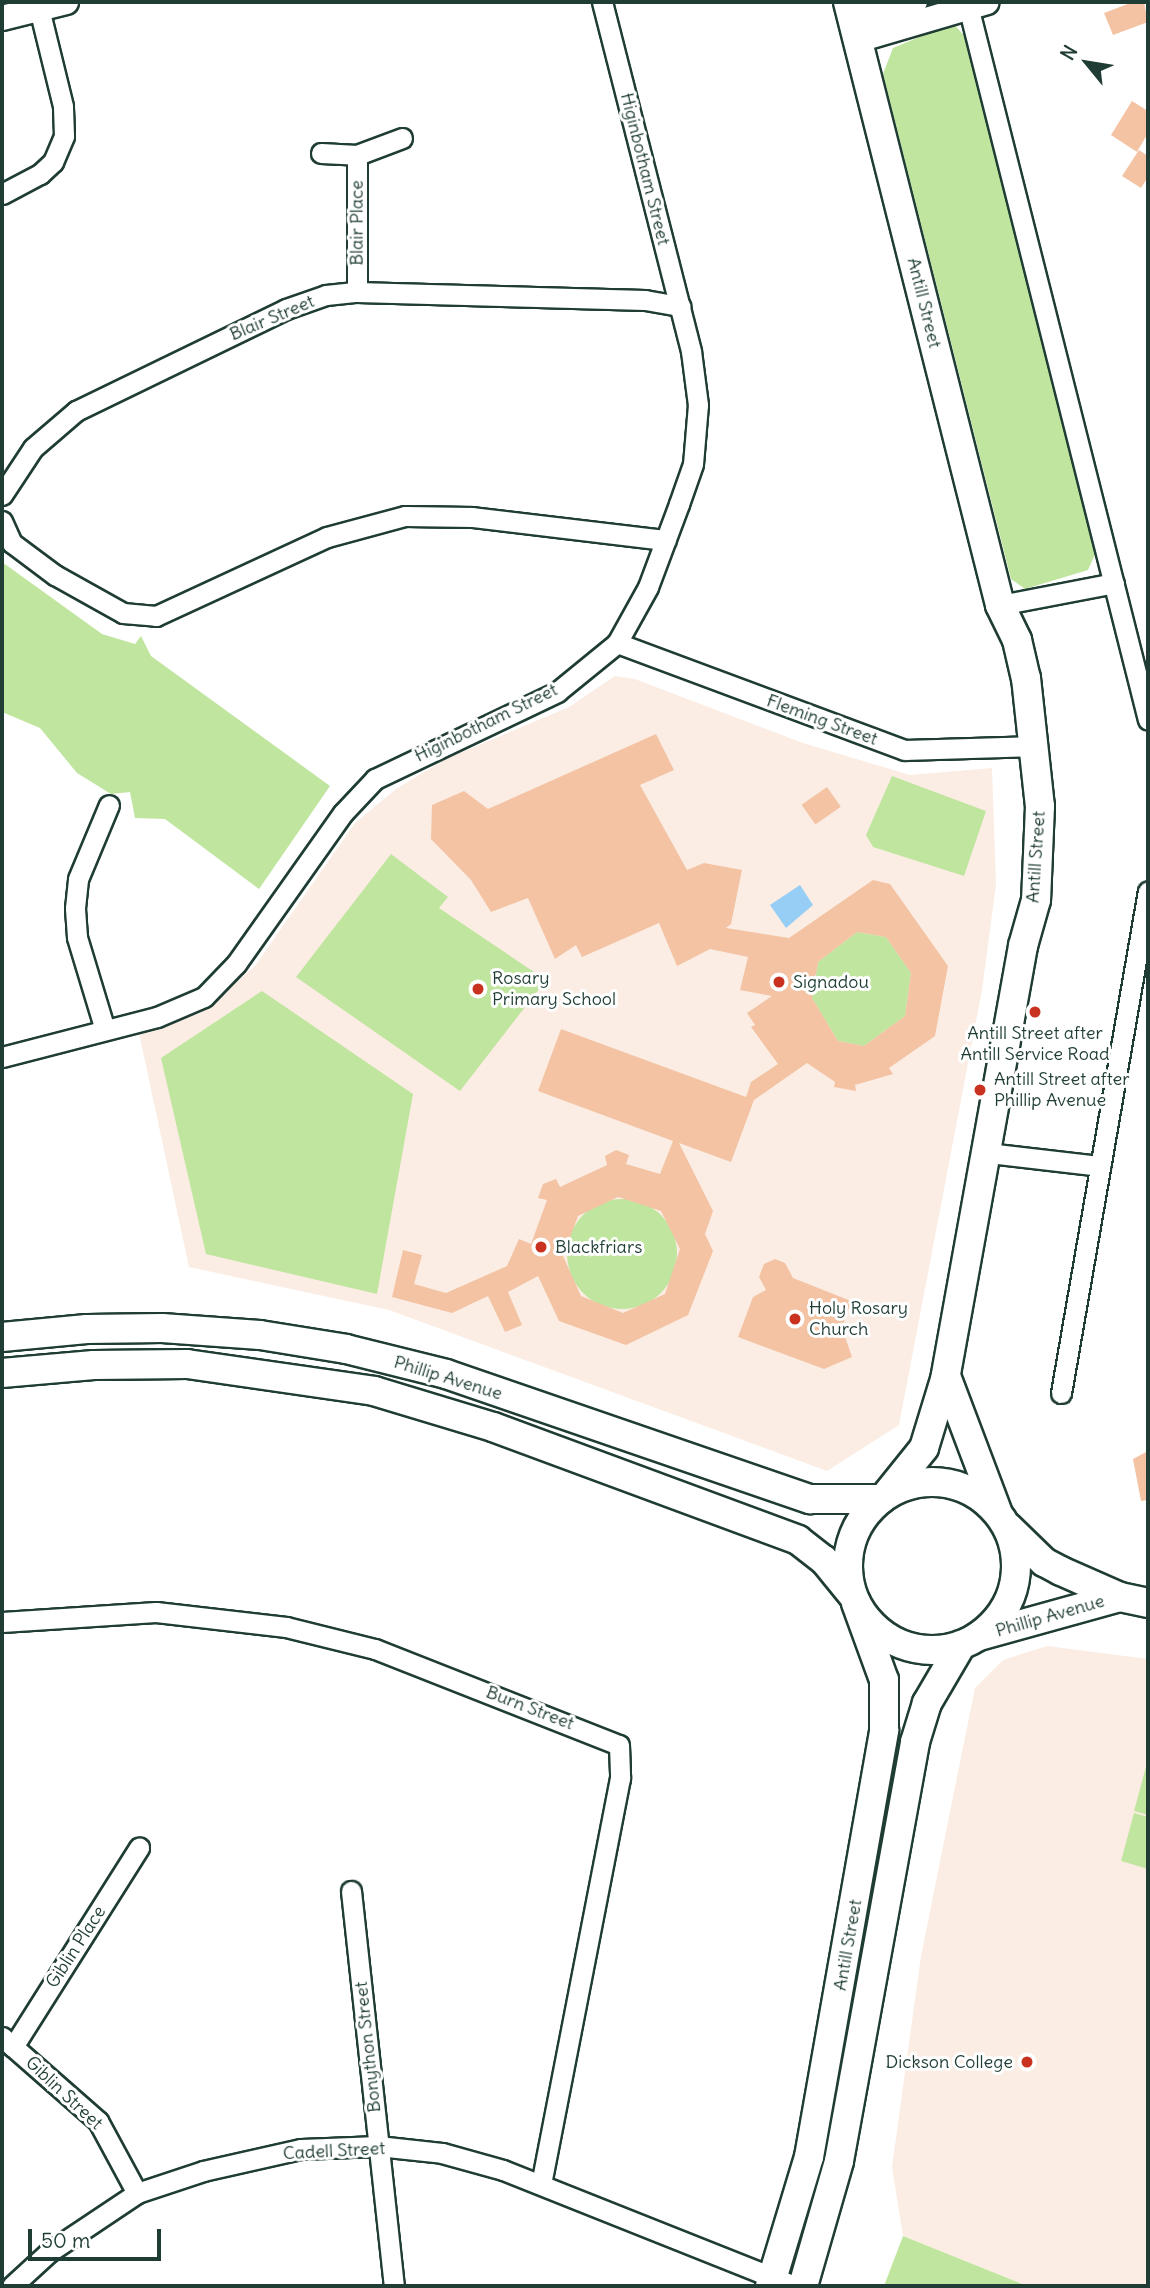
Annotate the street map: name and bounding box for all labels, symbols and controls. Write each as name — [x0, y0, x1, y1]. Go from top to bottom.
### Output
north arrow — [1052, 28, 1122, 98]
text: N — [1055, 41, 1082, 64]
street label: Higinbotham Street — [616, 91, 674, 247]
street label: Blair Place — [346, 180, 368, 266]
street label: Antill Street — [902, 256, 946, 350]
street label: Blair Street — [226, 291, 318, 345]
street label: Higinbotham Street — [411, 679, 561, 767]
street label: Fleming Street — [764, 690, 880, 750]
street label: Antill Street — [1022, 810, 1050, 904]
place label: Rosary Primary School — [492, 968, 616, 1010]
place label: Signadou — [793, 971, 869, 993]
marker: Signadou — [771, 974, 787, 990]
marker: Rosary Primary School — [470, 981, 486, 997]
marker: Antill Street after Antill Service Road — [1027, 1004, 1043, 1020]
place label: Antill Street after Antill Service Road — [960, 1023, 1110, 1066]
place label: Antill Street after Phillip Avenue — [994, 1069, 1130, 1112]
marker: Antill Street after Phillip Avenue — [972, 1082, 988, 1098]
place label: Blackfriars — [555, 1236, 642, 1258]
marker: Blackfriars — [533, 1239, 549, 1255]
place label: Holy Rosary Church — [809, 1298, 908, 1340]
marker: Holy Rosary Church — [787, 1311, 803, 1327]
street label: Phillip Avenue — [391, 1351, 505, 1405]
street label: Phillip Avenue — [993, 1590, 1107, 1642]
street label: Burn Street — [483, 1681, 577, 1735]
street label: Antill Street — [829, 1898, 867, 1992]
street label: Giblin Place — [42, 1902, 110, 1992]
street label: Bonython Street — [350, 1980, 386, 2114]
place label: Dickson College — [886, 2051, 1013, 2073]
street label: Giblin Street — [21, 2052, 107, 2134]
marker: Dickson College — [1019, 2054, 1035, 2070]
street label: Cadell Street — [282, 2138, 386, 2164]
scale bar — [32, 2214, 164, 2258]
text: 50 m — [41, 2227, 90, 2254]

